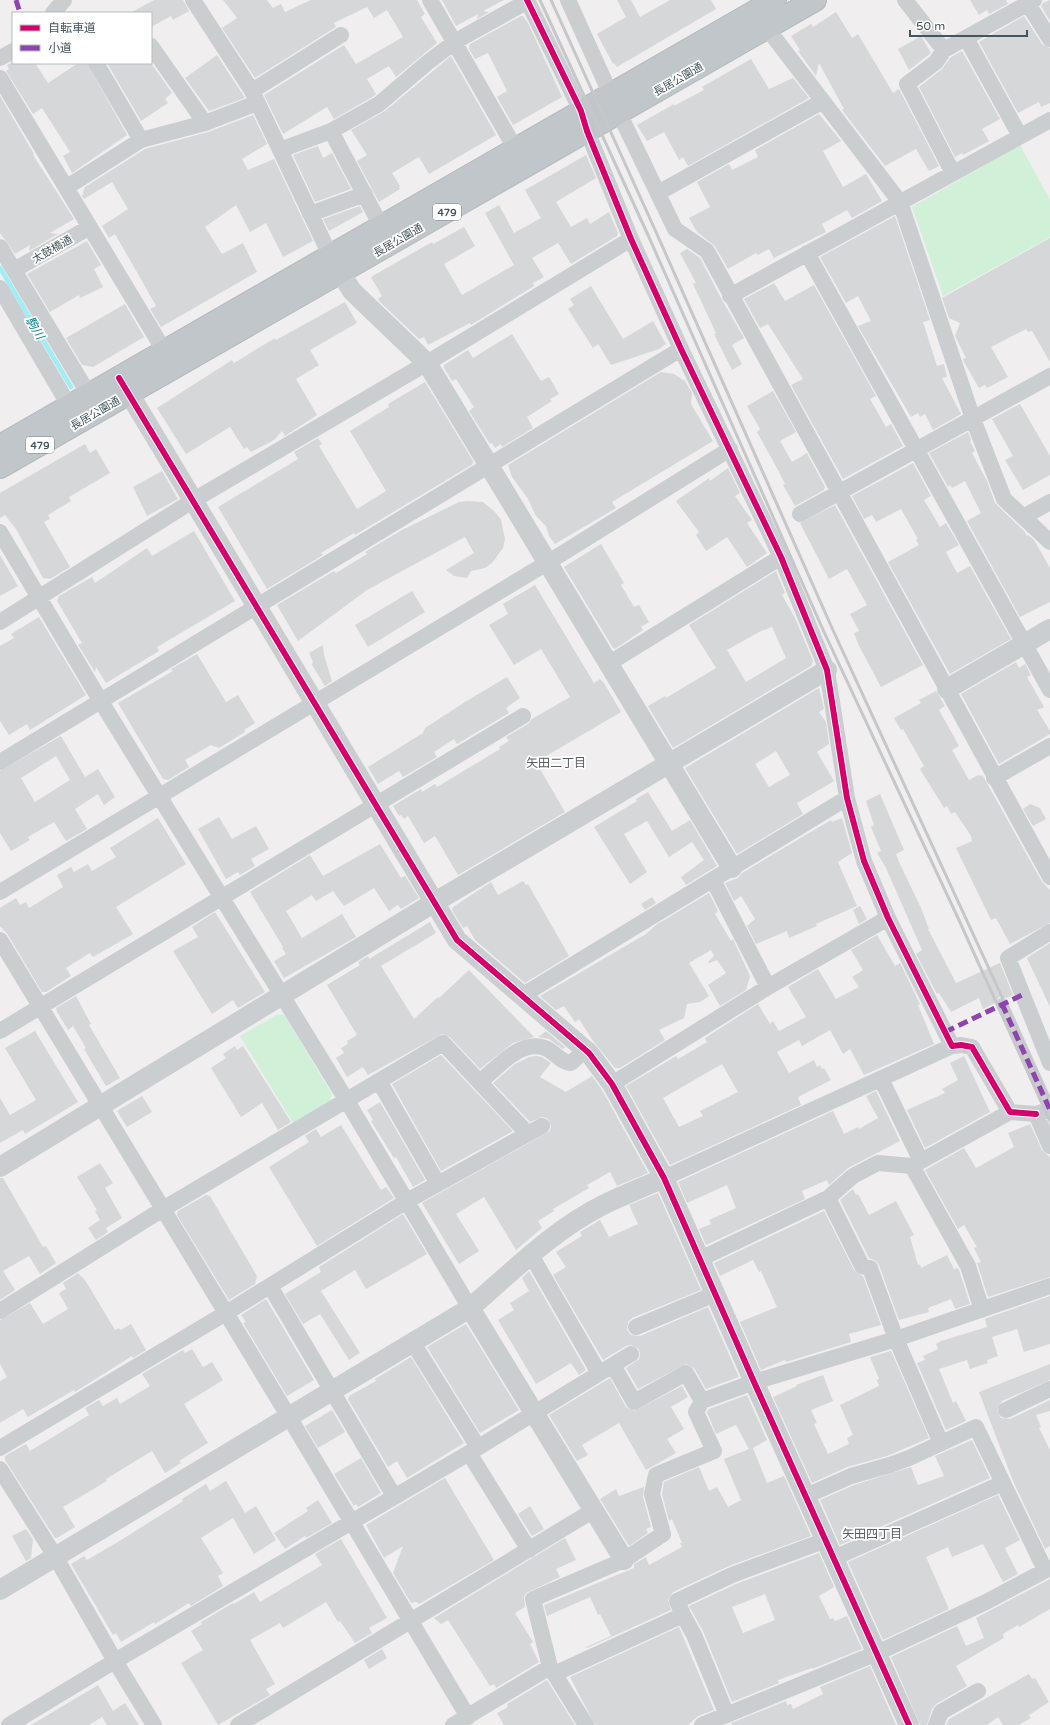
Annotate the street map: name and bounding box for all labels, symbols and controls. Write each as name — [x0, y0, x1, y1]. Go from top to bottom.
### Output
legend — [12, 12, 152, 64]
scale bar — [910, 12, 1027, 38]
text: 50 m — [916, 19, 945, 33]
text: 自転車道 — [48, 21, 96, 35]
text: 小道 — [48, 41, 72, 55]
street label: 長居公園通 — [651, 60, 705, 99]
road number: 479 — [433, 204, 461, 220]
street label: 長居公園通 — [371, 221, 425, 260]
street label: 太鼓橋通 — [30, 233, 75, 266]
water label: 駒川 — [23, 314, 48, 344]
street label: 長居公園通 — [68, 394, 122, 433]
road number: 479 — [26, 437, 54, 453]
district label: 矢田二丁目 — [526, 756, 586, 770]
district label: 矢田四丁目 — [842, 1527, 902, 1541]

